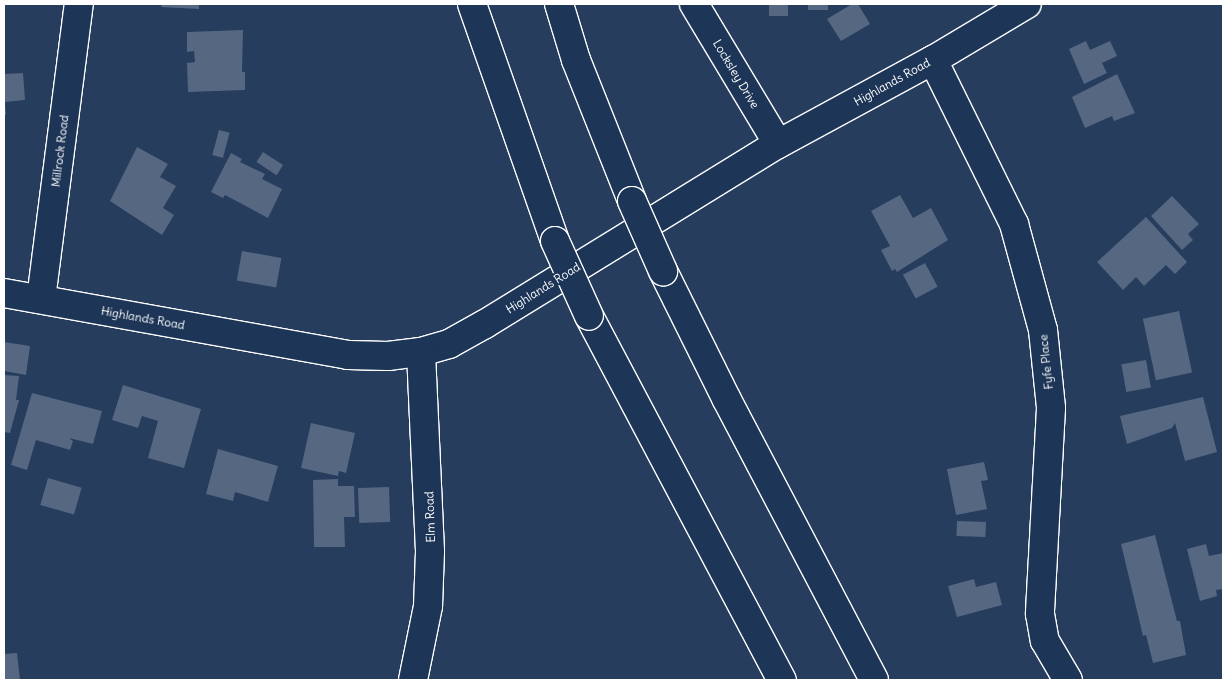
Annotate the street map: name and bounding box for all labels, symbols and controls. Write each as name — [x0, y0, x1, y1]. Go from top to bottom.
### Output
street label: Locksley Drive — [710, 37, 762, 111]
street label: Highlands Road — [851, 55, 933, 109]
street label: Millrock Road — [48, 114, 72, 188]
street label: Highlands Road — [503, 259, 583, 317]
street label: Highlands Road — [100, 304, 186, 332]
street label: Fyfe Place — [1036, 334, 1056, 390]
street label: Elm Road — [422, 491, 438, 543]

